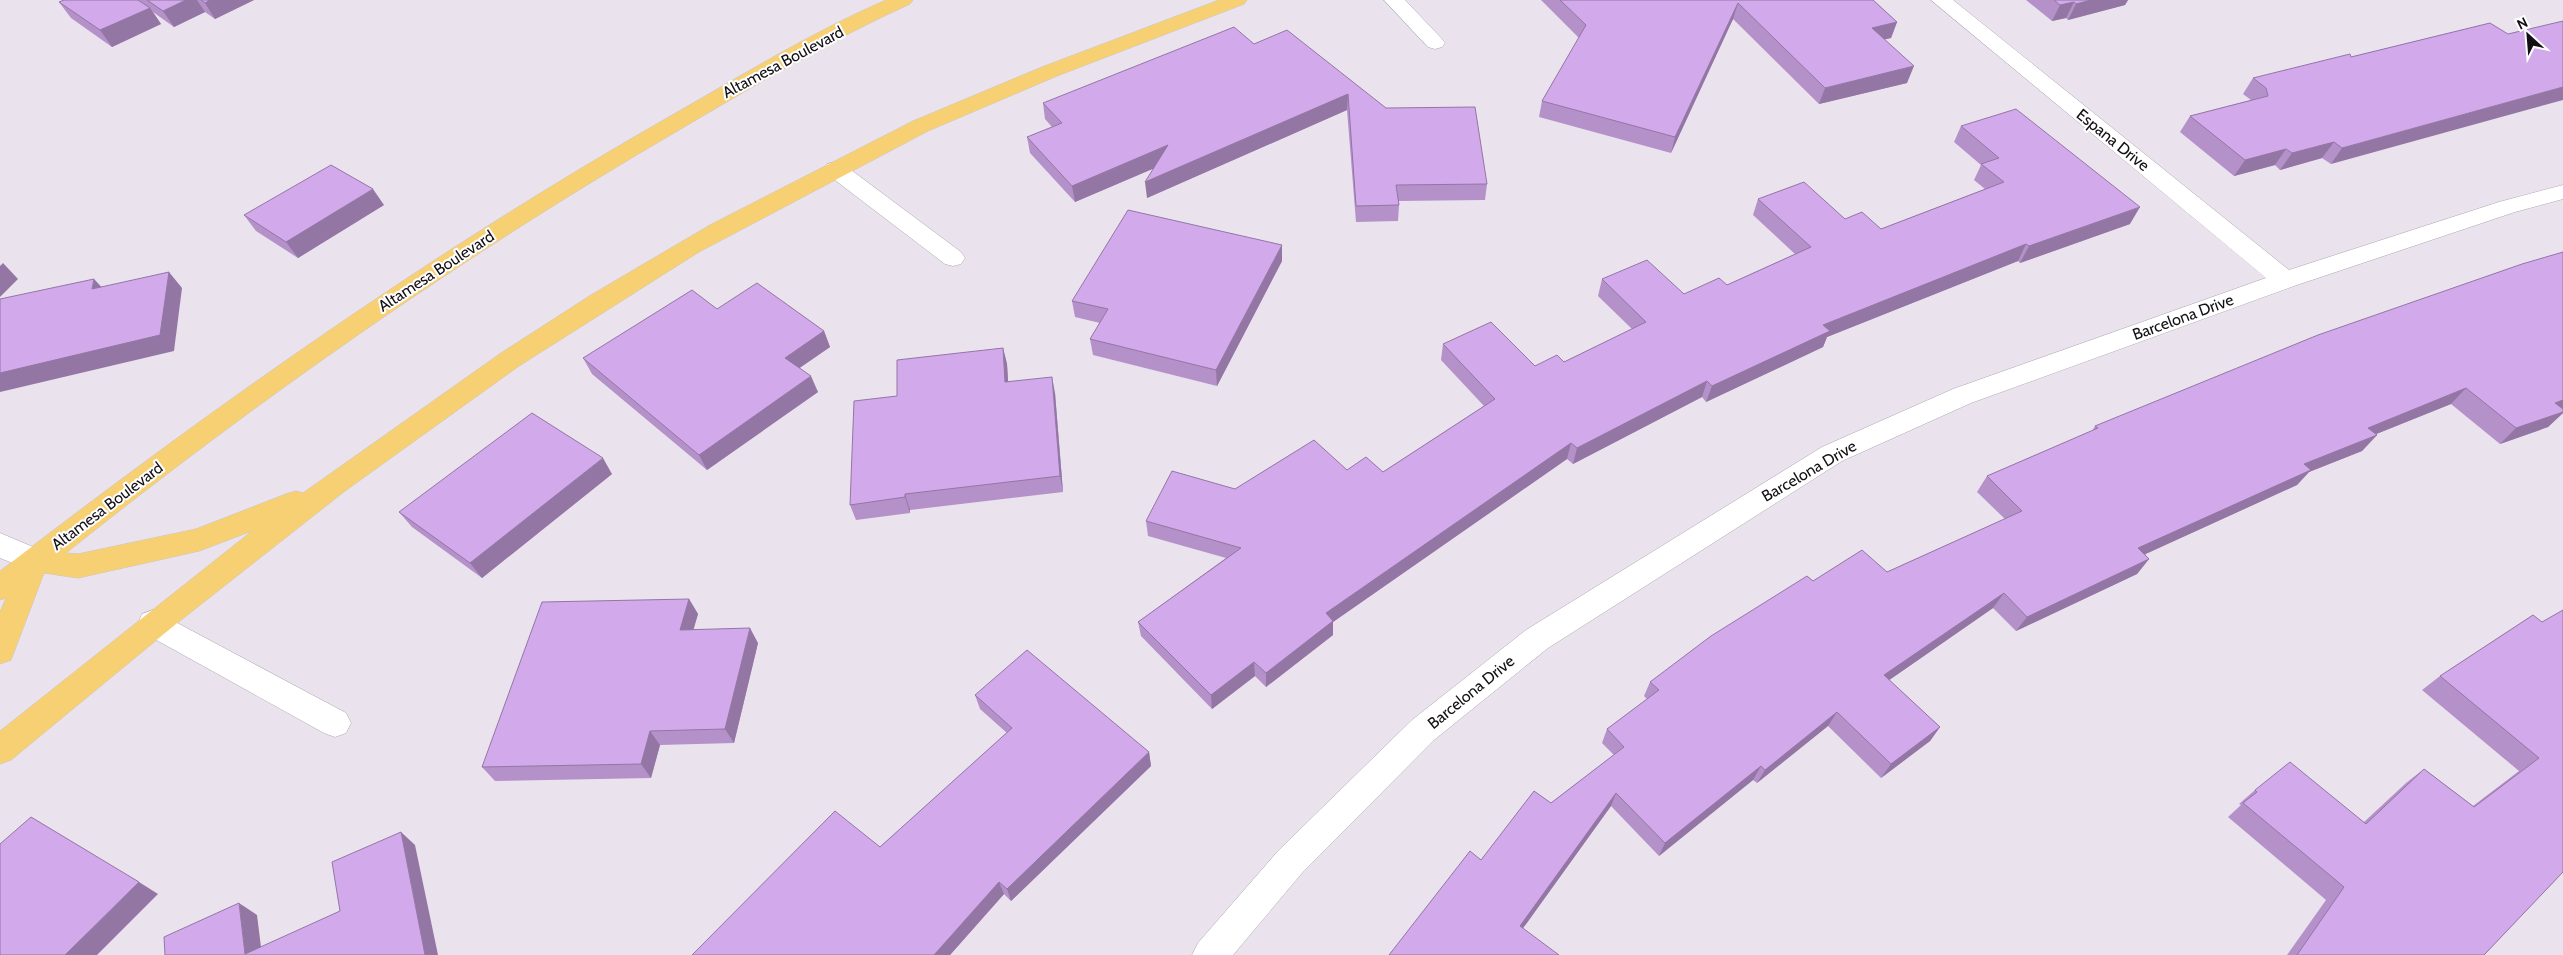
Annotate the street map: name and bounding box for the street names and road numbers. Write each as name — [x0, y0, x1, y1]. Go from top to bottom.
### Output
street label: Altamesa Boulevard — [719, 22, 847, 102]
street label: Espana Drive — [2073, 105, 2153, 175]
street label: Altamesa Boulevard — [374, 226, 498, 316]
street label: Barcelona Drive — [2130, 290, 2236, 344]
street label: Barcelona Drive — [1758, 436, 1860, 506]
street label: Altamesa Boulevard — [48, 458, 166, 554]
street label: Barcelona Drive — [1424, 651, 1518, 733]

